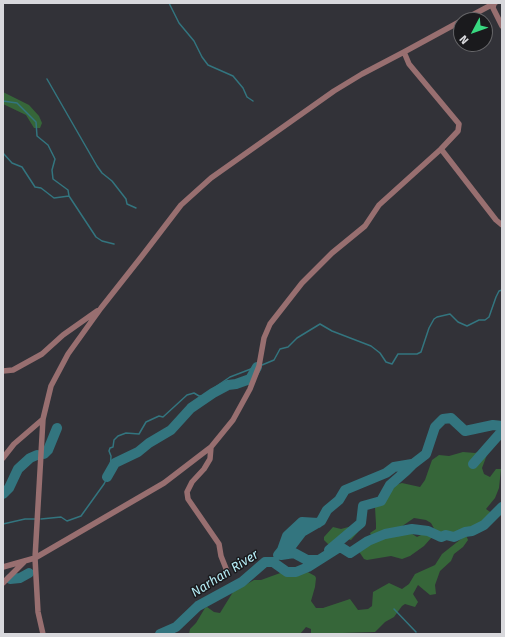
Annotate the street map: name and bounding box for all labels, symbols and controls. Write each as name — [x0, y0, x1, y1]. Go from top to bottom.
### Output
north arrow — [453, 12, 493, 52]
text: N — [457, 33, 472, 47]
water label: Narhan River — [188, 547, 262, 601]

